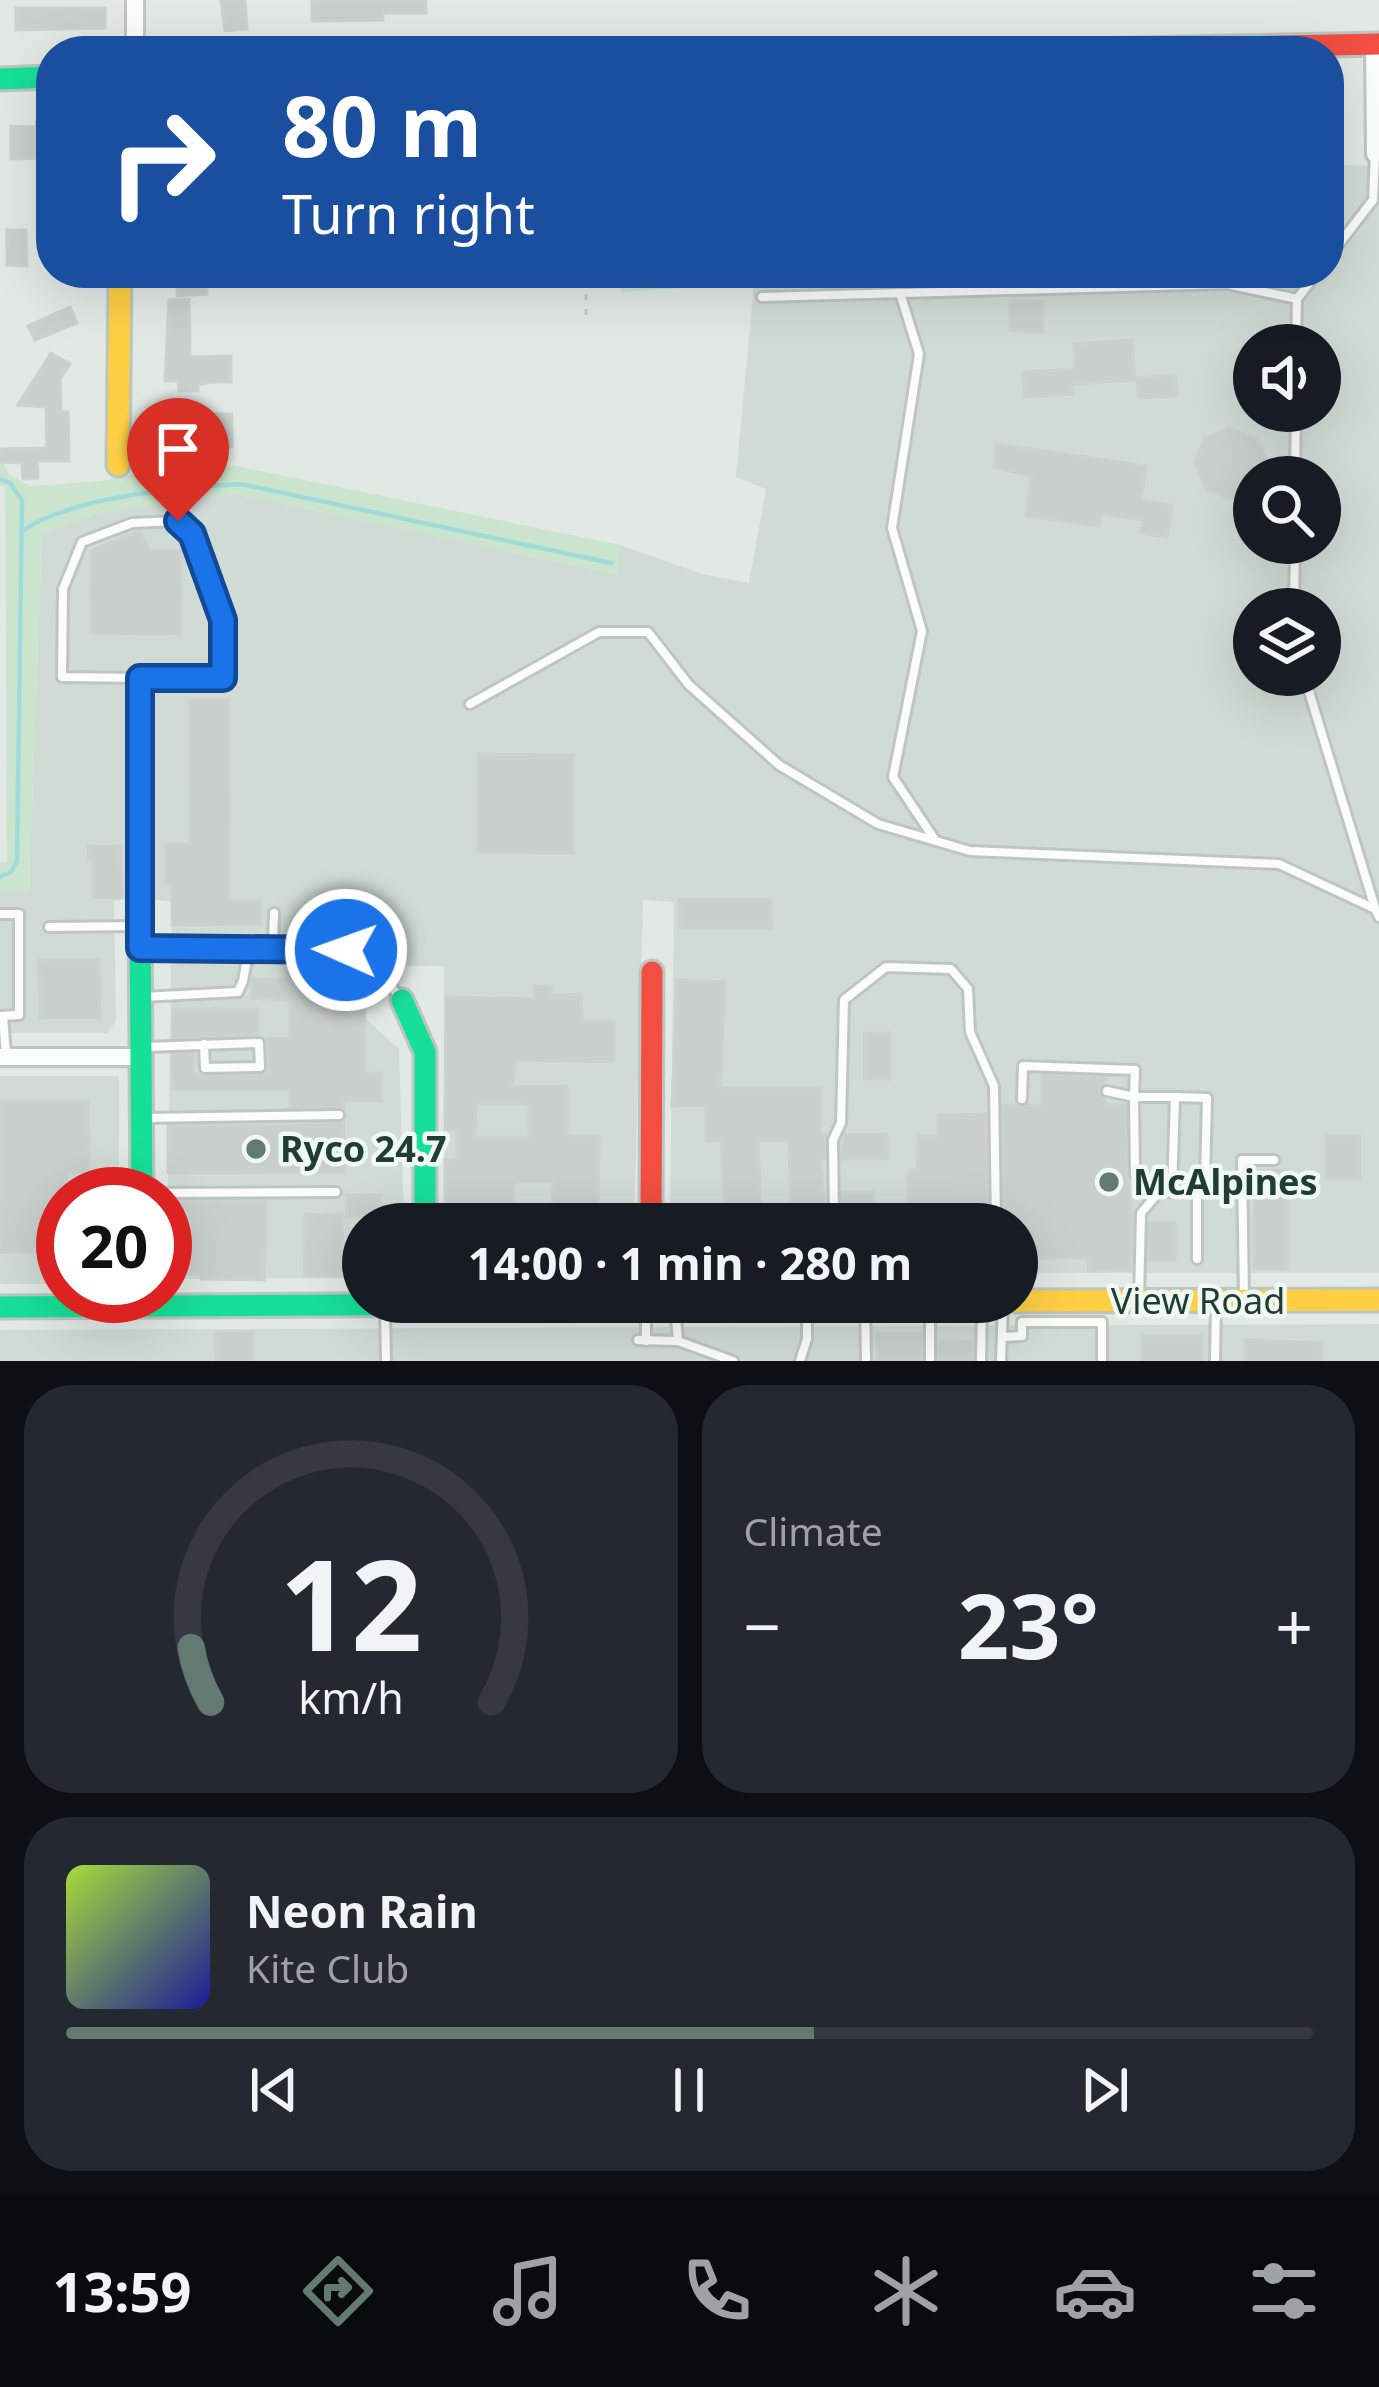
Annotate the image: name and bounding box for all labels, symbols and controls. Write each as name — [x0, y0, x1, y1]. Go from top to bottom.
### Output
text: 80 m — [282, 67, 482, 182]
icon: right — [84, 84, 240, 240]
text: Turn right — [282, 176, 535, 250]
map controls — [1233, 324, 1341, 696]
button: sound — [1233, 324, 1341, 432]
pin — [127, 398, 229, 521]
icon: arrive — [145, 416, 211, 482]
button: search — [1233, 456, 1341, 564]
button: layers — [1233, 588, 1341, 696]
position arrow — [283, 887, 409, 1013]
place label: Ryco 24.7 — [280, 1124, 447, 1173]
marker: Ryco 24.7 — [243, 1136, 269, 1162]
place label: McAlpines — [1133, 1157, 1318, 1206]
speed limit sign: 20 — [36, 1167, 192, 1323]
marker: McAlpines — [1096, 1169, 1122, 1195]
text: 14:00 · 1 min · 280 m — [468, 1232, 912, 1293]
street label: View Road — [1111, 1276, 1285, 1325]
text: Climate — [744, 1504, 883, 1557]
text: 12 — [279, 1518, 422, 1688]
text: 23° — [958, 1563, 1099, 1685]
text: − — [744, 1580, 781, 1670]
text: + — [1275, 1580, 1313, 1670]
text: km/h — [298, 1668, 403, 1727]
text: Neon Rain — [246, 1880, 478, 1941]
text: Kite Club — [246, 1941, 409, 1994]
icon: previous — [241, 2057, 307, 2123]
icon: pause — [656, 2057, 722, 2123]
icon: next — [1072, 2057, 1138, 2123]
icon: directions — [296, 2249, 380, 2333]
icon: music — [486, 2249, 570, 2333]
icon: phone — [675, 2249, 759, 2333]
icon: climate — [864, 2249, 948, 2333]
icon: car — [1053, 2249, 1137, 2333]
icon: filters — [1242, 2249, 1326, 2333]
text: 13:59 — [53, 2254, 191, 2328]

